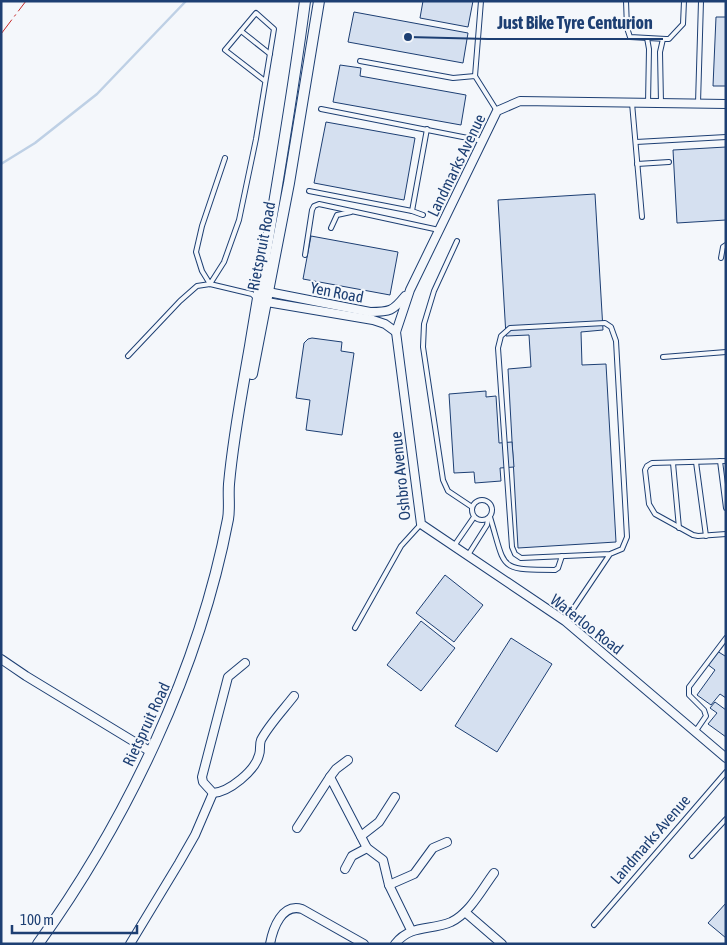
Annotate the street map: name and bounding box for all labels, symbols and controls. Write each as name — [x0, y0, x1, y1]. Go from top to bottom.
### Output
callout: Just Bike Tyre Centurion — [488, 6, 663, 39]
text: Just Bike Tyre Centurion — [496, 12, 653, 33]
street label: Landmarks Avenue — [423, 111, 489, 219]
street label: Rietspruit Road — [244, 200, 279, 292]
street label: Yen Road — [309, 278, 365, 306]
street label: Oshbro Avenue — [386, 431, 414, 521]
street label: Waterloo Road — [547, 590, 627, 658]
street label: Rietspruit Road — [119, 679, 174, 769]
street label: Landmarks Avenue — [607, 791, 693, 887]
scale bar — [12, 902, 138, 934]
text: 100 m — [20, 911, 54, 928]

